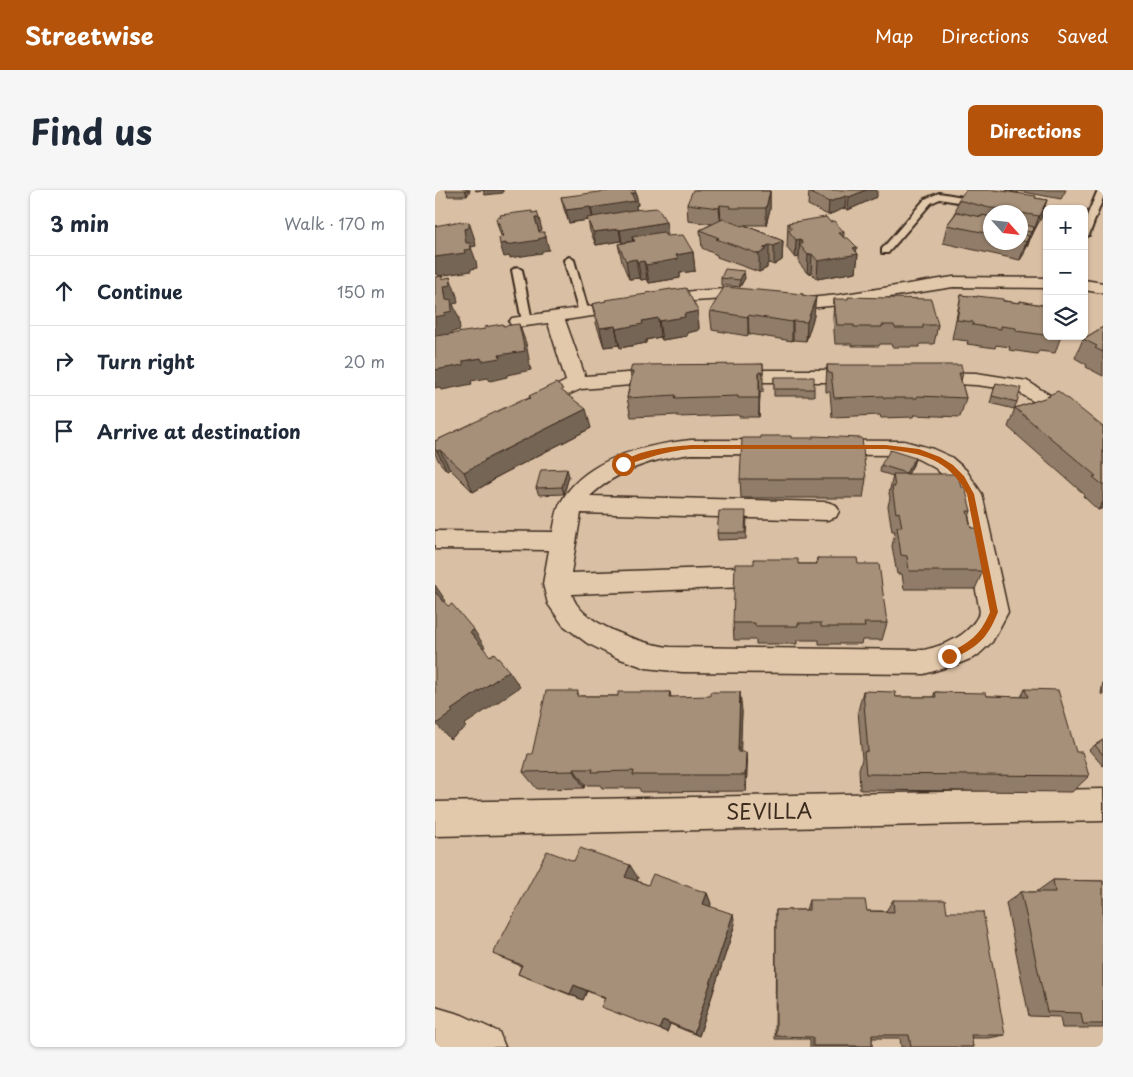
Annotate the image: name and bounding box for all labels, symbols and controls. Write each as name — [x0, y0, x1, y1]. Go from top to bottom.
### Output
text: Streetwise — [25, 17, 154, 53]
text: Map — [875, 22, 913, 49]
text: Directions — [941, 22, 1029, 49]
text: Saved — [1057, 22, 1108, 49]
text: Find us — [30, 104, 152, 157]
button: Directions — [968, 105, 1103, 156]
north arrow — [983, 205, 1028, 250]
map controls — [1043, 205, 1088, 340]
button: + — [1043, 205, 1088, 250]
text: 3 min — [50, 207, 109, 239]
text: Walk · 170 m — [284, 211, 385, 235]
button: − — [1043, 250, 1088, 295]
icon: ahead — [50, 277, 78, 305]
text: Continue — [97, 277, 183, 305]
text: 150 m — [337, 279, 385, 303]
button: layers — [1043, 295, 1088, 340]
icon: right — [50, 347, 78, 375]
text: Turn right — [97, 347, 195, 375]
text: 20 m — [344, 349, 385, 373]
icon: arrive — [50, 417, 78, 445]
text: Arrive at destination — [97, 417, 301, 445]
route start — [612, 453, 635, 476]
route end — [938, 645, 961, 668]
street label: SEVILLA — [725, 793, 813, 827]

